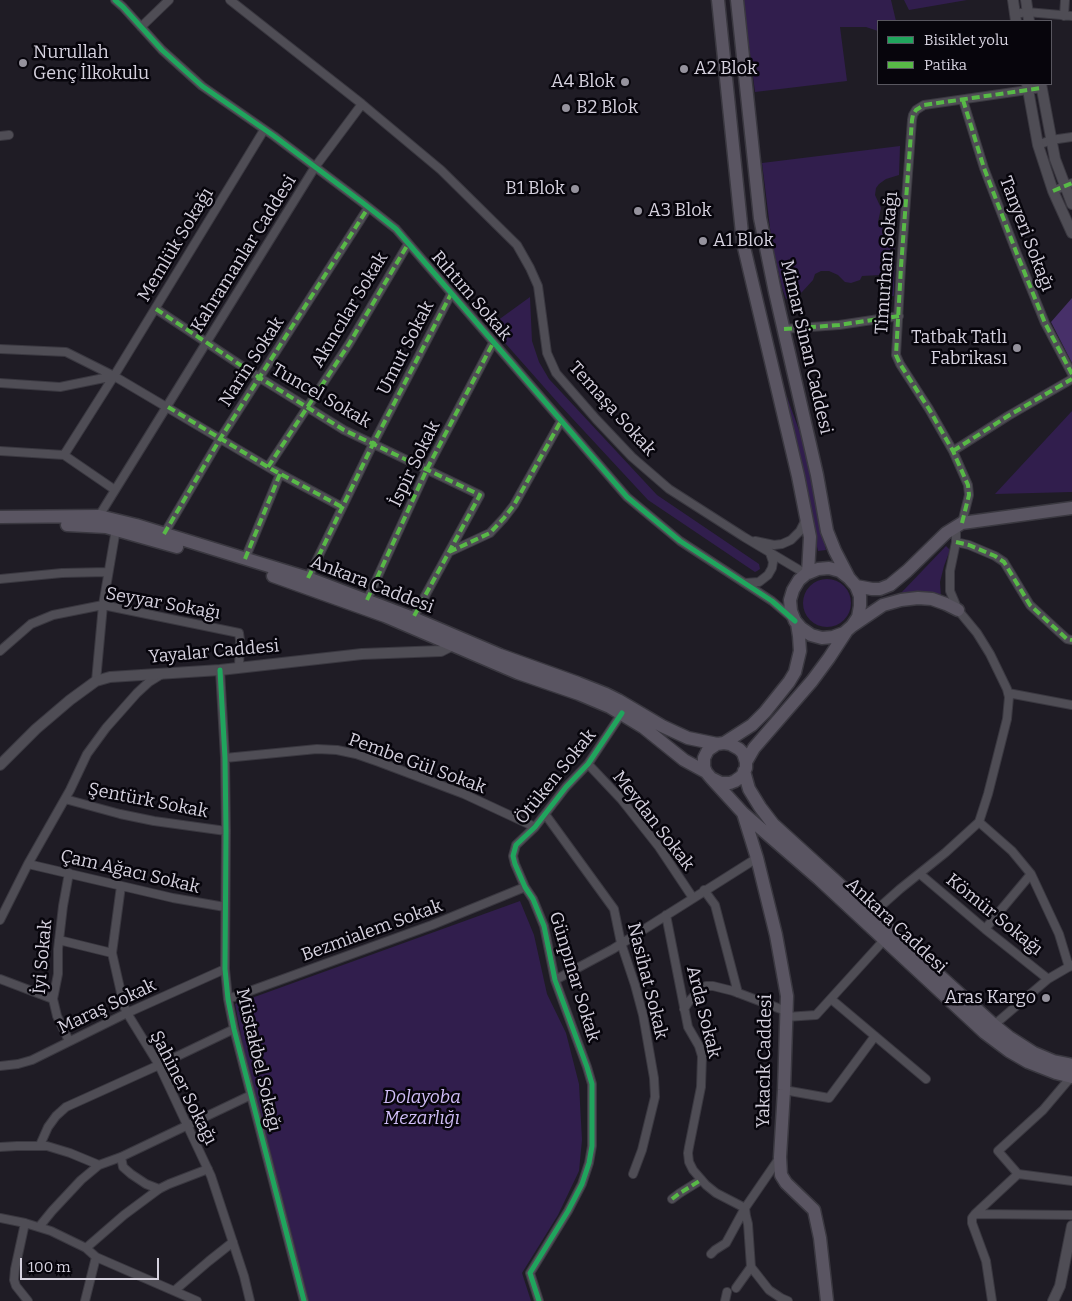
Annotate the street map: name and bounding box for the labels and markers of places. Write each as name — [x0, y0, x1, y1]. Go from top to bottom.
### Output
place label: Nurullah Genç İlkokulu — [33, 42, 149, 84]
marker: Nurullah Genç İlkokulu — [17, 57, 29, 69]
place label: A2 Blok — [694, 58, 757, 80]
marker: A2 Blok — [678, 63, 690, 75]
place label: A4 Blok — [551, 71, 615, 93]
marker: A4 Blok — [619, 76, 631, 88]
place label: B2 Blok — [576, 97, 638, 119]
marker: B2 Blok — [560, 102, 572, 114]
place label: B1 Blok — [505, 178, 565, 200]
marker: B1 Blok — [569, 183, 581, 195]
place label: A3 Blok — [648, 200, 712, 222]
marker: A3 Blok — [632, 205, 644, 217]
place label: A1 Blok — [713, 230, 774, 252]
marker: A1 Blok — [697, 235, 709, 247]
place label: Tatbak Tatlı Fabrikası — [911, 327, 1007, 369]
marker: Tatbak Tatlı Fabrikası — [1011, 342, 1023, 354]
place label: Aras Kargo — [945, 987, 1036, 1009]
marker: Aras Kargo — [1040, 992, 1052, 1004]

